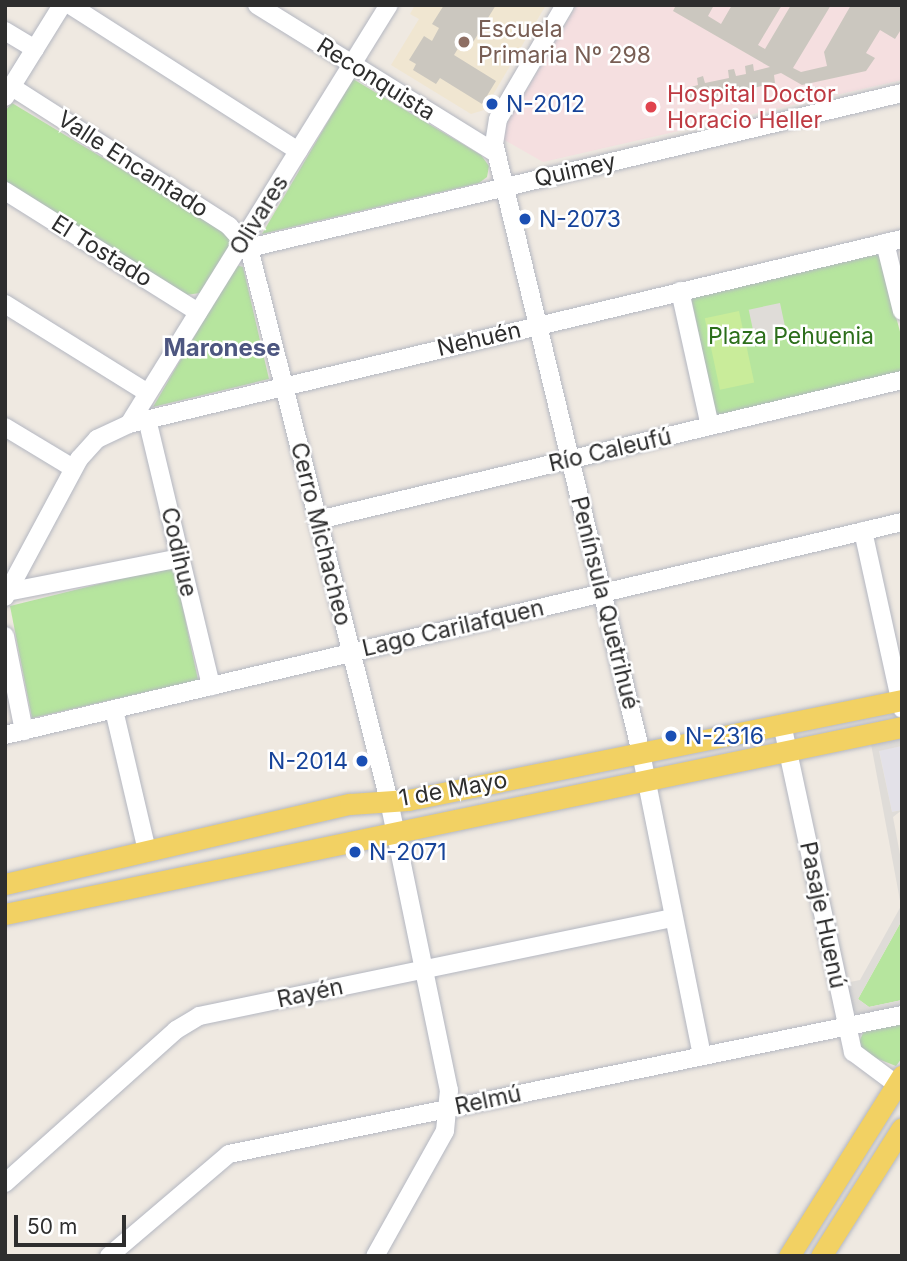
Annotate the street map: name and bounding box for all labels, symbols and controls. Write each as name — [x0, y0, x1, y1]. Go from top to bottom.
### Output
place label: Escuela Primaria Nº 298 — [478, 15, 651, 69]
street label: Reconquista — [312, 32, 440, 126]
marker: Escuela Primaria Nº 298 — [456, 34, 472, 50]
place label: Hospital Doctor Horacio Heller — [667, 80, 836, 134]
place label: N-2012 — [506, 90, 585, 118]
marker: N-2012 — [484, 96, 500, 112]
marker: Hospital Doctor Horacio Heller — [641, 97, 661, 117]
street label: Valle Encantado — [52, 105, 214, 223]
street label: Quimey — [532, 147, 618, 193]
street label: Olivares — [224, 170, 294, 260]
place label: N-2073 — [539, 205, 621, 233]
street label: El Tostado — [47, 209, 157, 293]
marker: N-2073 — [517, 211, 533, 227]
street label: Nehuén — [435, 316, 523, 362]
park label: Plaza Pehuenia — [708, 322, 874, 350]
district label: Maronese — [163, 334, 281, 362]
street label: Río Caleufú — [546, 422, 674, 478]
street label: Cerro Michacheo — [285, 440, 357, 628]
street label: Península Quetrihué — [565, 494, 645, 712]
street label: Codihue — [155, 505, 203, 599]
street label: Lago Carilafquen — [359, 594, 547, 662]
place label: N-2316 — [685, 722, 764, 750]
marker: N-2316 — [663, 728, 679, 744]
place label: N-2014 — [268, 747, 348, 775]
marker: N-2014 — [354, 753, 370, 769]
street label: 1 de Mayo — [397, 766, 509, 812]
place label: N-2071 — [369, 838, 447, 866]
street label: Pasaje Huenú — [794, 839, 852, 991]
marker: N-2071 — [347, 844, 363, 860]
street label: Rayén — [274, 973, 346, 1013]
street label: Relmú — [452, 1080, 524, 1120]
scale bar — [18, 1202, 130, 1246]
text: 50 m — [27, 1214, 77, 1239]

